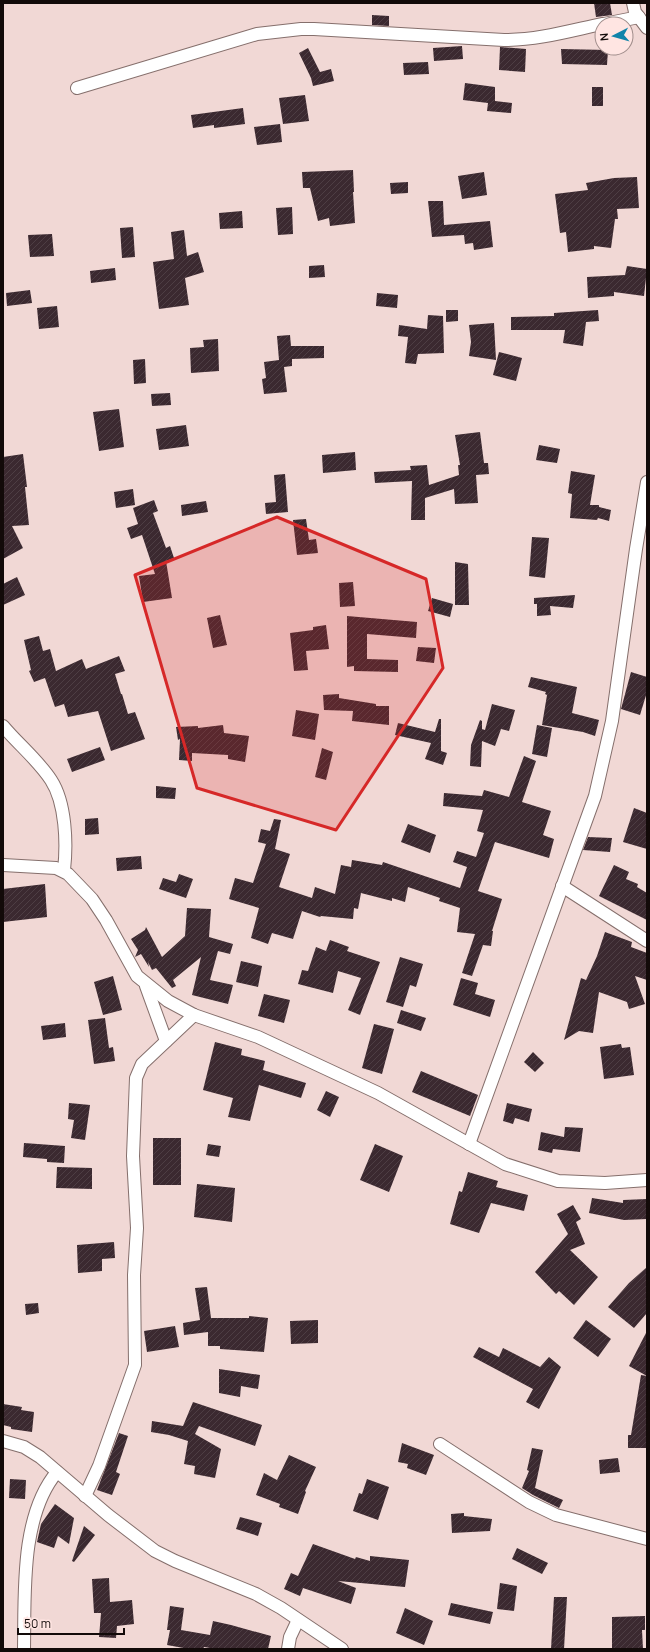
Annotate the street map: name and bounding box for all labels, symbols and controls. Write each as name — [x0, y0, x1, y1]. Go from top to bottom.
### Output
north arrow — [594, 16, 634, 56]
text: N — [596, 32, 611, 42]
scale bar — [18, 1610, 124, 1636]
text: 50 m — [24, 1615, 51, 1632]

